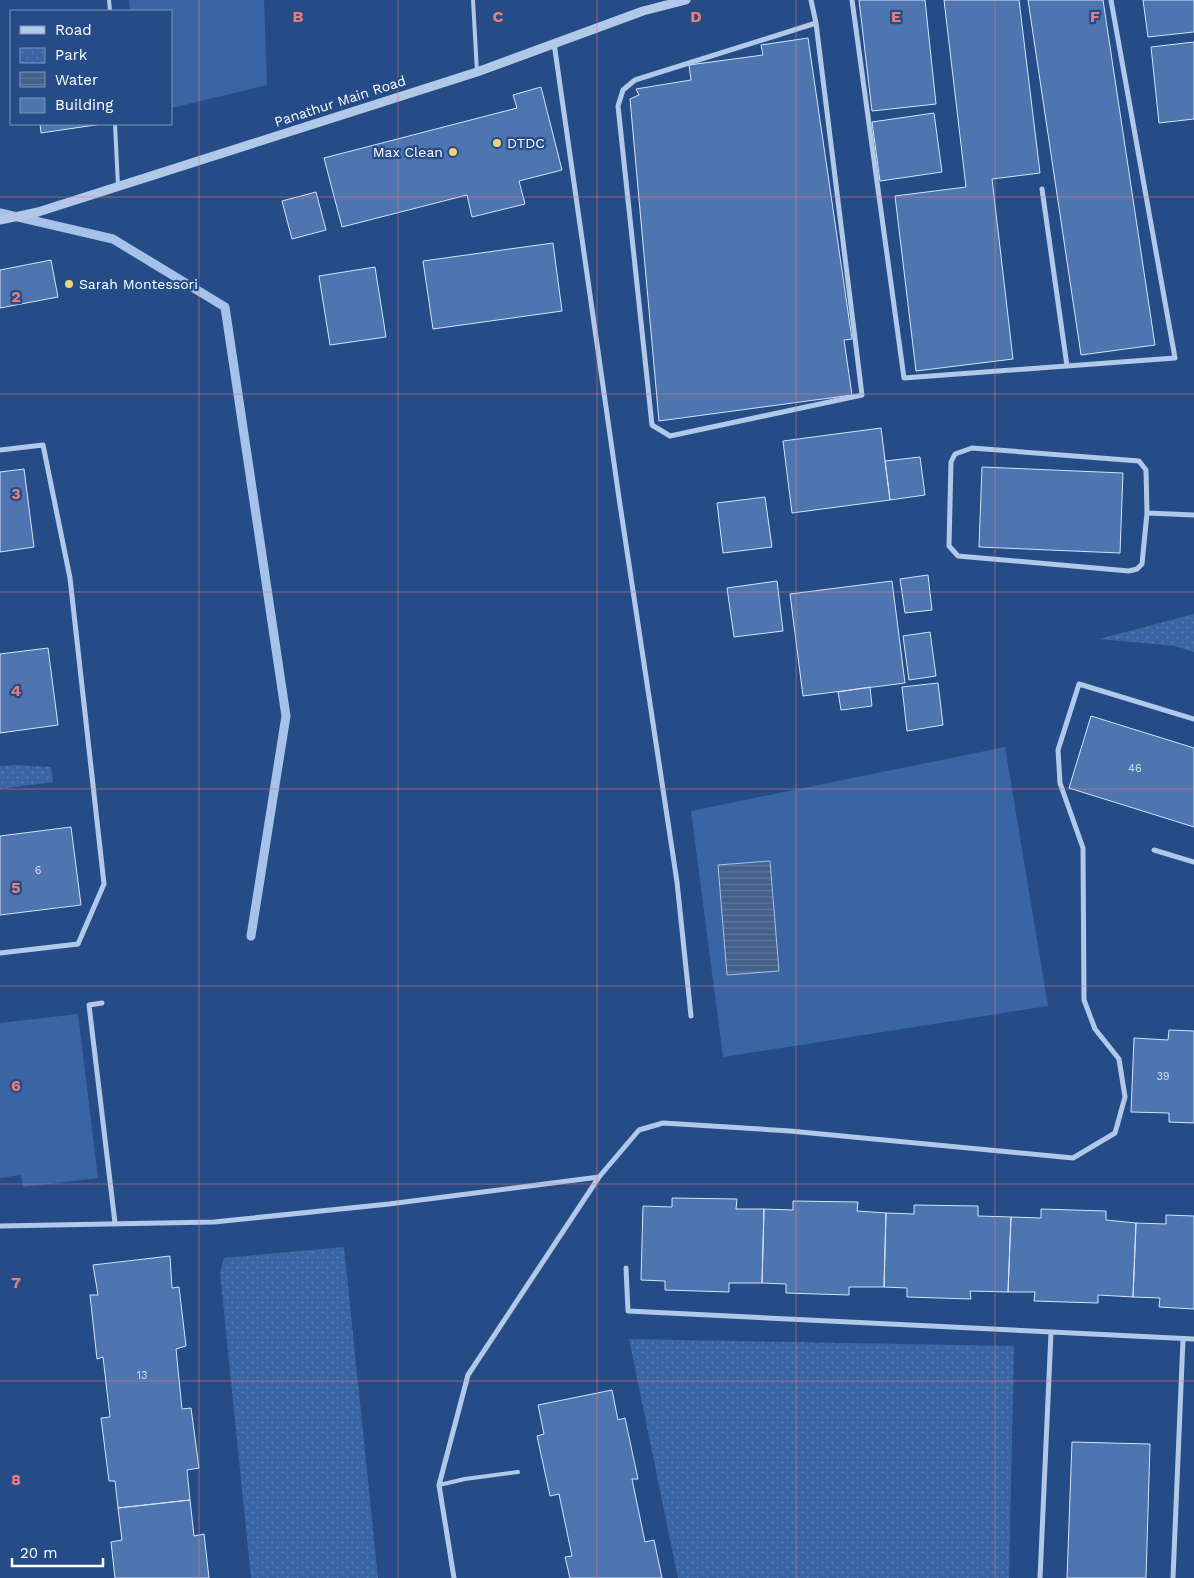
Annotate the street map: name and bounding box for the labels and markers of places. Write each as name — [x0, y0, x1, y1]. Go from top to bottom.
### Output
place label: DTDC — [507, 135, 545, 151]
marker: DTDC — [491, 137, 503, 149]
place label: Max Clean — [373, 144, 443, 160]
marker: Max Clean — [447, 146, 459, 158]
place label: Sarah Montessori — [79, 276, 198, 292]
marker: Sarah Montessori — [63, 278, 75, 290]

